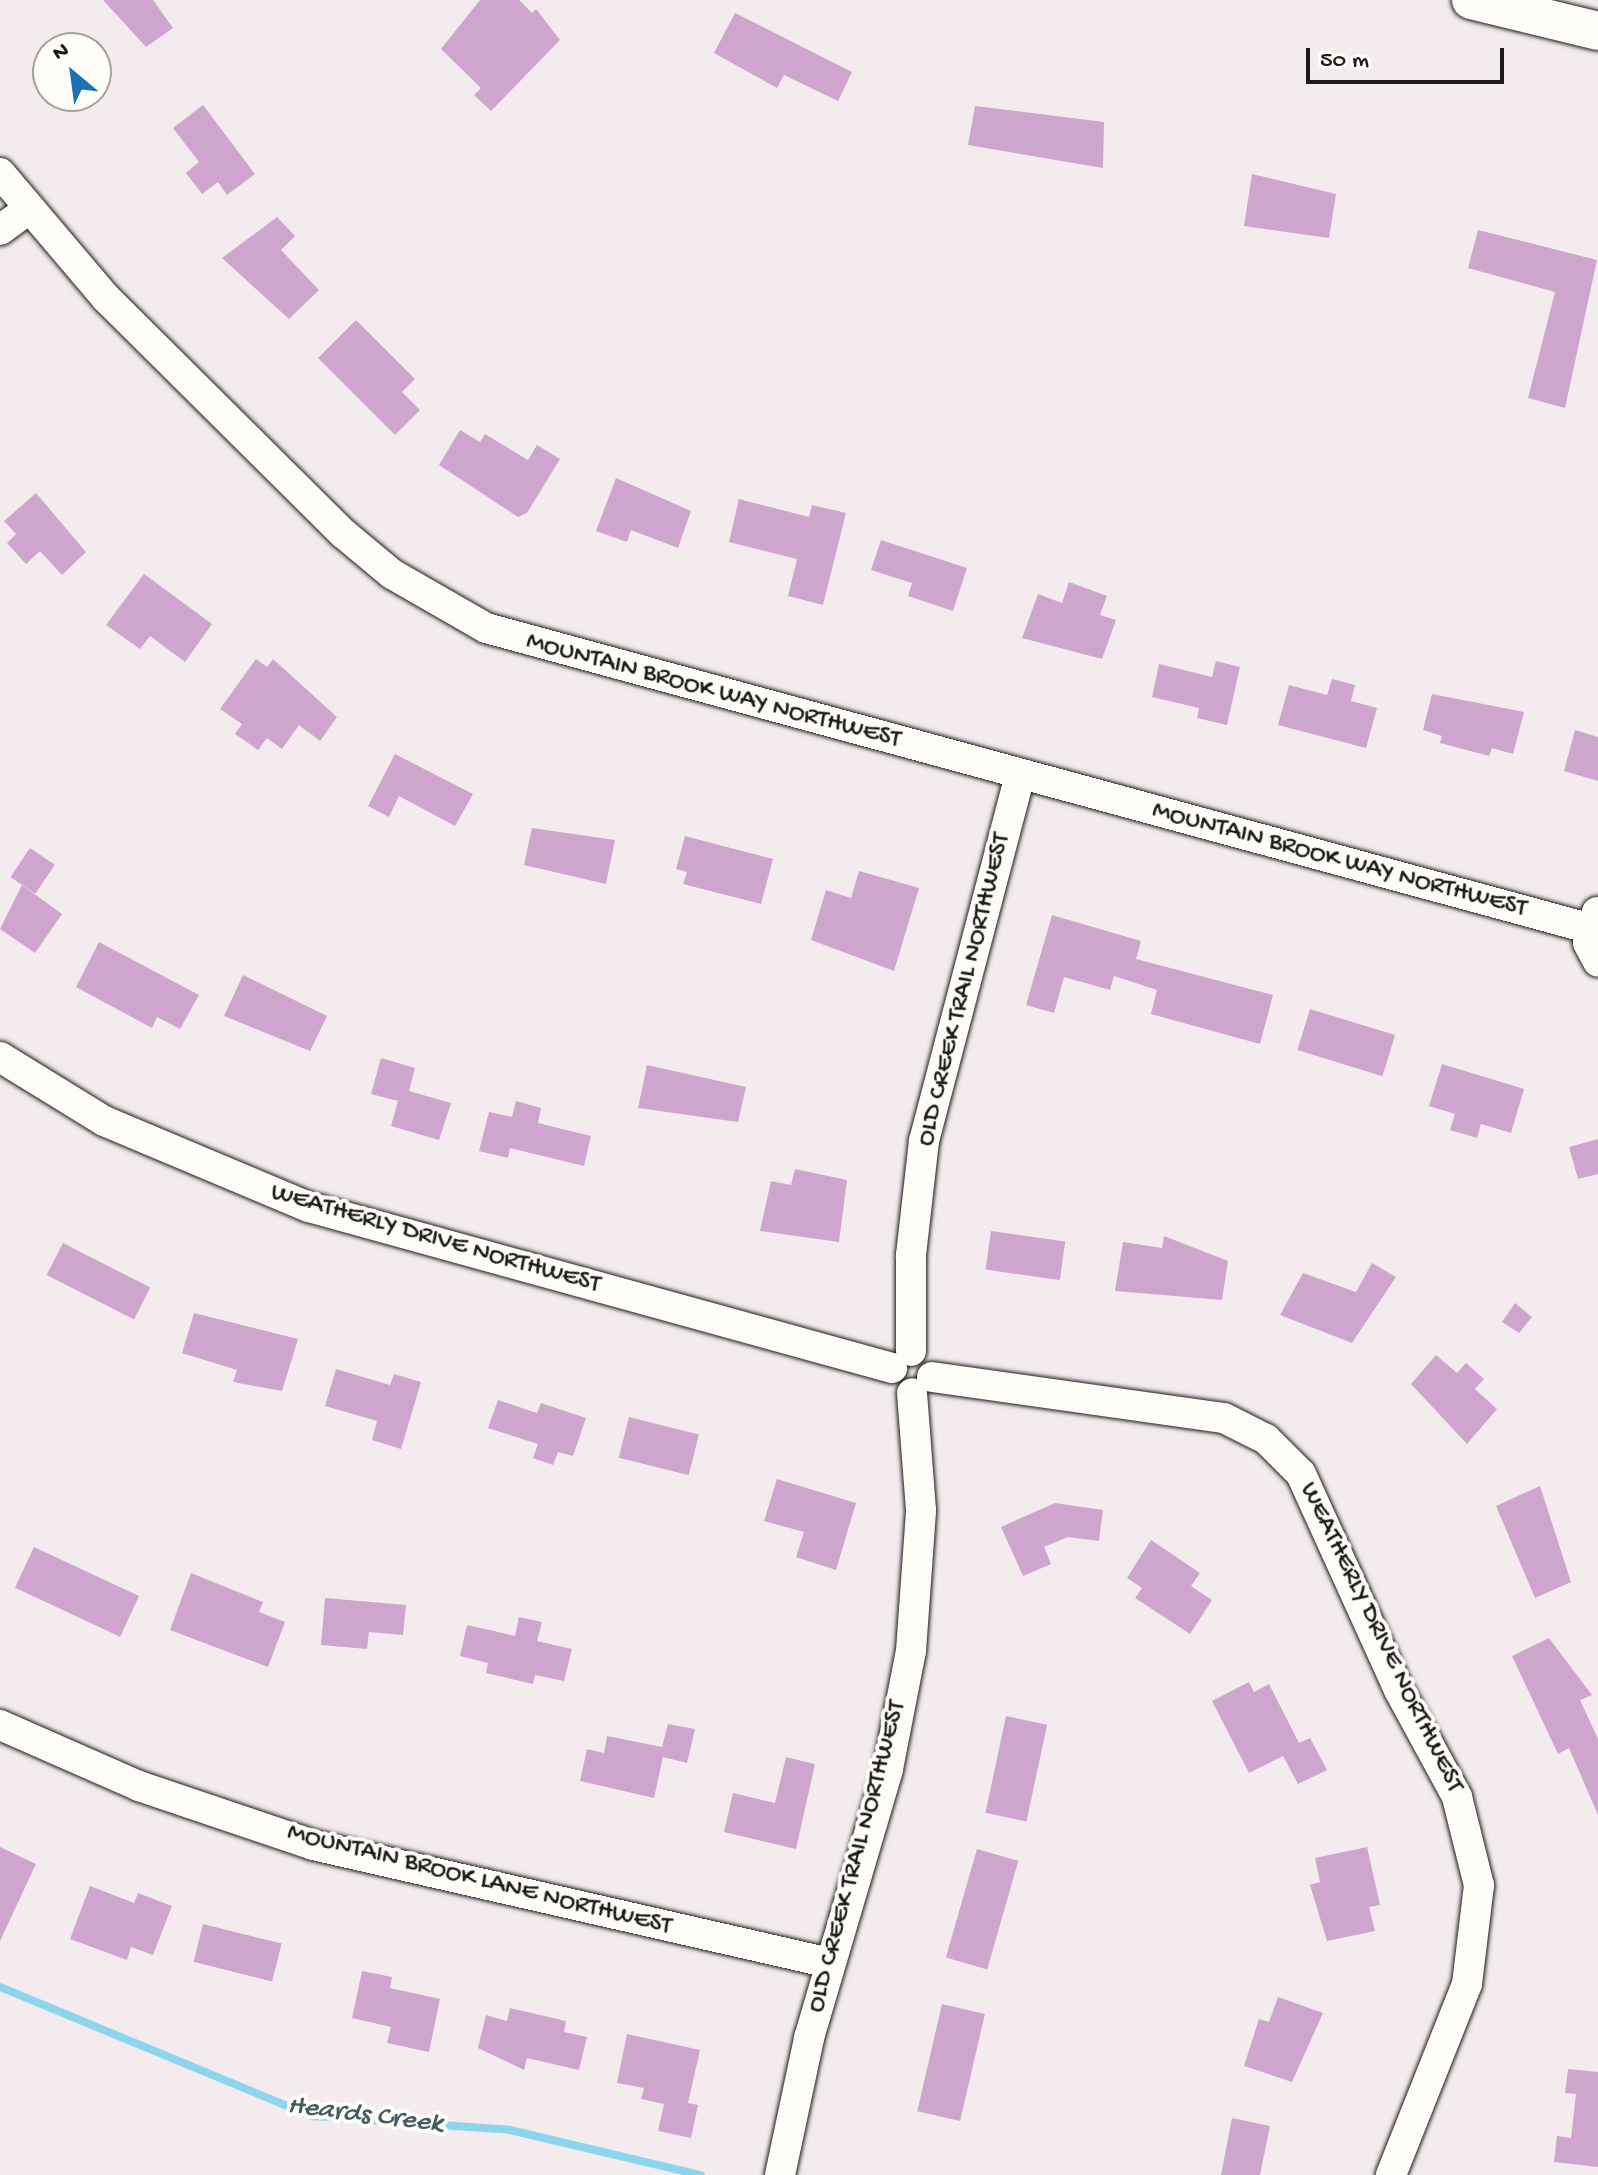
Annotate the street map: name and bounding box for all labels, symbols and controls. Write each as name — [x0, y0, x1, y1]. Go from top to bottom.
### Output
north arrow — [32, 32, 112, 112]
scale bar — [1310, 32, 1508, 82]
text: N — [49, 38, 74, 68]
text: 50 m — [1320, 47, 1369, 76]
street label: MOUNTAIN BROOK WAY NORTHWEST — [522, 627, 904, 757]
street label: MOUNTAIN BROOK WAY NORTHWEST — [1148, 796, 1530, 926]
street label: OLD CREEK TRAIL NORTHWEST — [911, 830, 1019, 1150]
street label: WEATHERLY DRIVE NORTHWEST — [267, 1178, 603, 1302]
street label: WEATHERLY DRIVE NORTHWEST — [1291, 1478, 1469, 1798]
street label: OLD CREEK TRAIL NORTHWEST — [801, 1698, 915, 2016]
street label: MOUNTAIN BROOK LANE NORTHWEST — [284, 1818, 674, 1944]
water label: Heards Creek — [286, 2090, 444, 2142]

